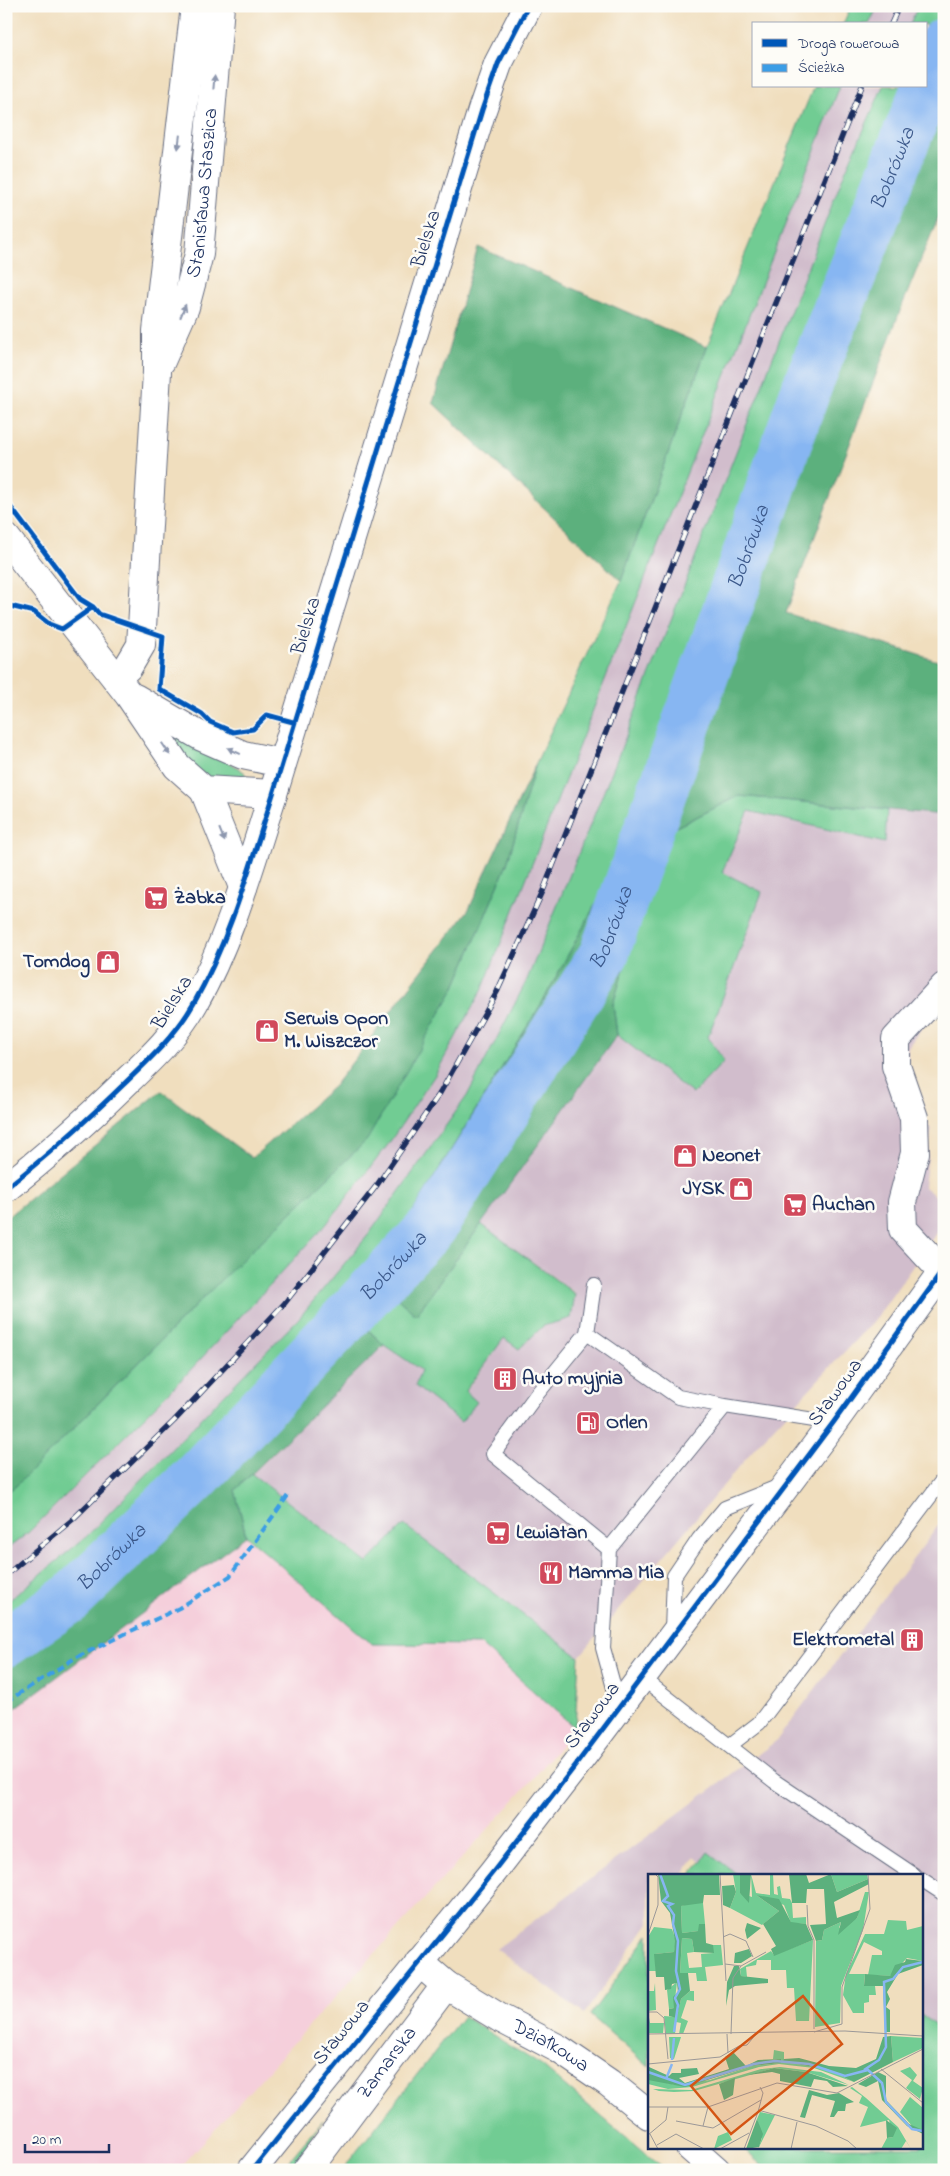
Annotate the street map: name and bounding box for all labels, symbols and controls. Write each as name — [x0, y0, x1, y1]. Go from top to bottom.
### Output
legend — [752, 22, 928, 88]
text: Droga rowerowa — [797, 33, 899, 56]
text: Ścieżka — [798, 57, 845, 79]
one-way arrow — [210, 73, 218, 89]
street label: Stanisława Staszica — [179, 107, 226, 281]
water label: Bobrówka — [864, 122, 924, 215]
one-way arrow — [175, 134, 183, 150]
street label: Bielska — [404, 206, 450, 272]
one-way arrow — [180, 304, 188, 318]
water label: Bobrówka — [721, 501, 779, 593]
street label: Bielska — [284, 593, 330, 659]
one-way arrow — [161, 743, 171, 756]
one-way arrow — [227, 747, 241, 755]
one-way arrow — [218, 828, 226, 843]
water label: Bobrówka — [583, 882, 642, 976]
place label: Żabka — [174, 884, 226, 913]
supermarket icon: Żabka — [143, 885, 169, 911]
place label: Tomdog — [23, 948, 90, 978]
shop icon: Tomdog — [95, 949, 121, 975]
street label: Bielska — [145, 970, 201, 1037]
place label: Serwis Opon M. Wiszczor — [284, 1005, 388, 1057]
shop icon: Serwis Opon M. Wiszczor — [254, 1018, 280, 1044]
place label: Neonet — [702, 1142, 761, 1171]
shop icon: Neonet — [672, 1143, 698, 1169]
place label: JYSK — [683, 1175, 725, 1204]
shop icon: JYSK — [728, 1176, 754, 1202]
place label: Auchan — [812, 1191, 875, 1220]
supermarket icon: Auchan — [782, 1192, 808, 1218]
water label: Bobrówka — [353, 1225, 435, 1309]
street label: Stawowa — [801, 1353, 871, 1433]
place label: Auto myjnia — [522, 1365, 623, 1395]
building icon: Auto myjnia — [492, 1366, 518, 1392]
place label: Orlen — [606, 1409, 648, 1438]
fuel station icon: Orlen — [575, 1410, 601, 1436]
water label: Bobrówka — [71, 1517, 154, 1599]
place label: Lewiatan — [516, 1519, 587, 1548]
supermarket icon: Lewiatan — [485, 1520, 511, 1546]
place label: Mamma Mia — [568, 1559, 665, 1588]
restaurant icon: Mamma Mia — [538, 1560, 564, 1586]
place label: Elektrometal — [792, 1626, 894, 1655]
building icon: Elektrometal — [899, 1627, 925, 1653]
street label: Stawowa — [558, 1676, 628, 1756]
inset map — [648, 1874, 922, 2148]
street label: Stawowa — [306, 1994, 378, 2072]
street label: Działkowa — [506, 2012, 595, 2080]
street label: Zamarska — [351, 2020, 424, 2105]
scale bar — [25, 2121, 109, 2153]
text: 20 m — [32, 2129, 62, 2151]

